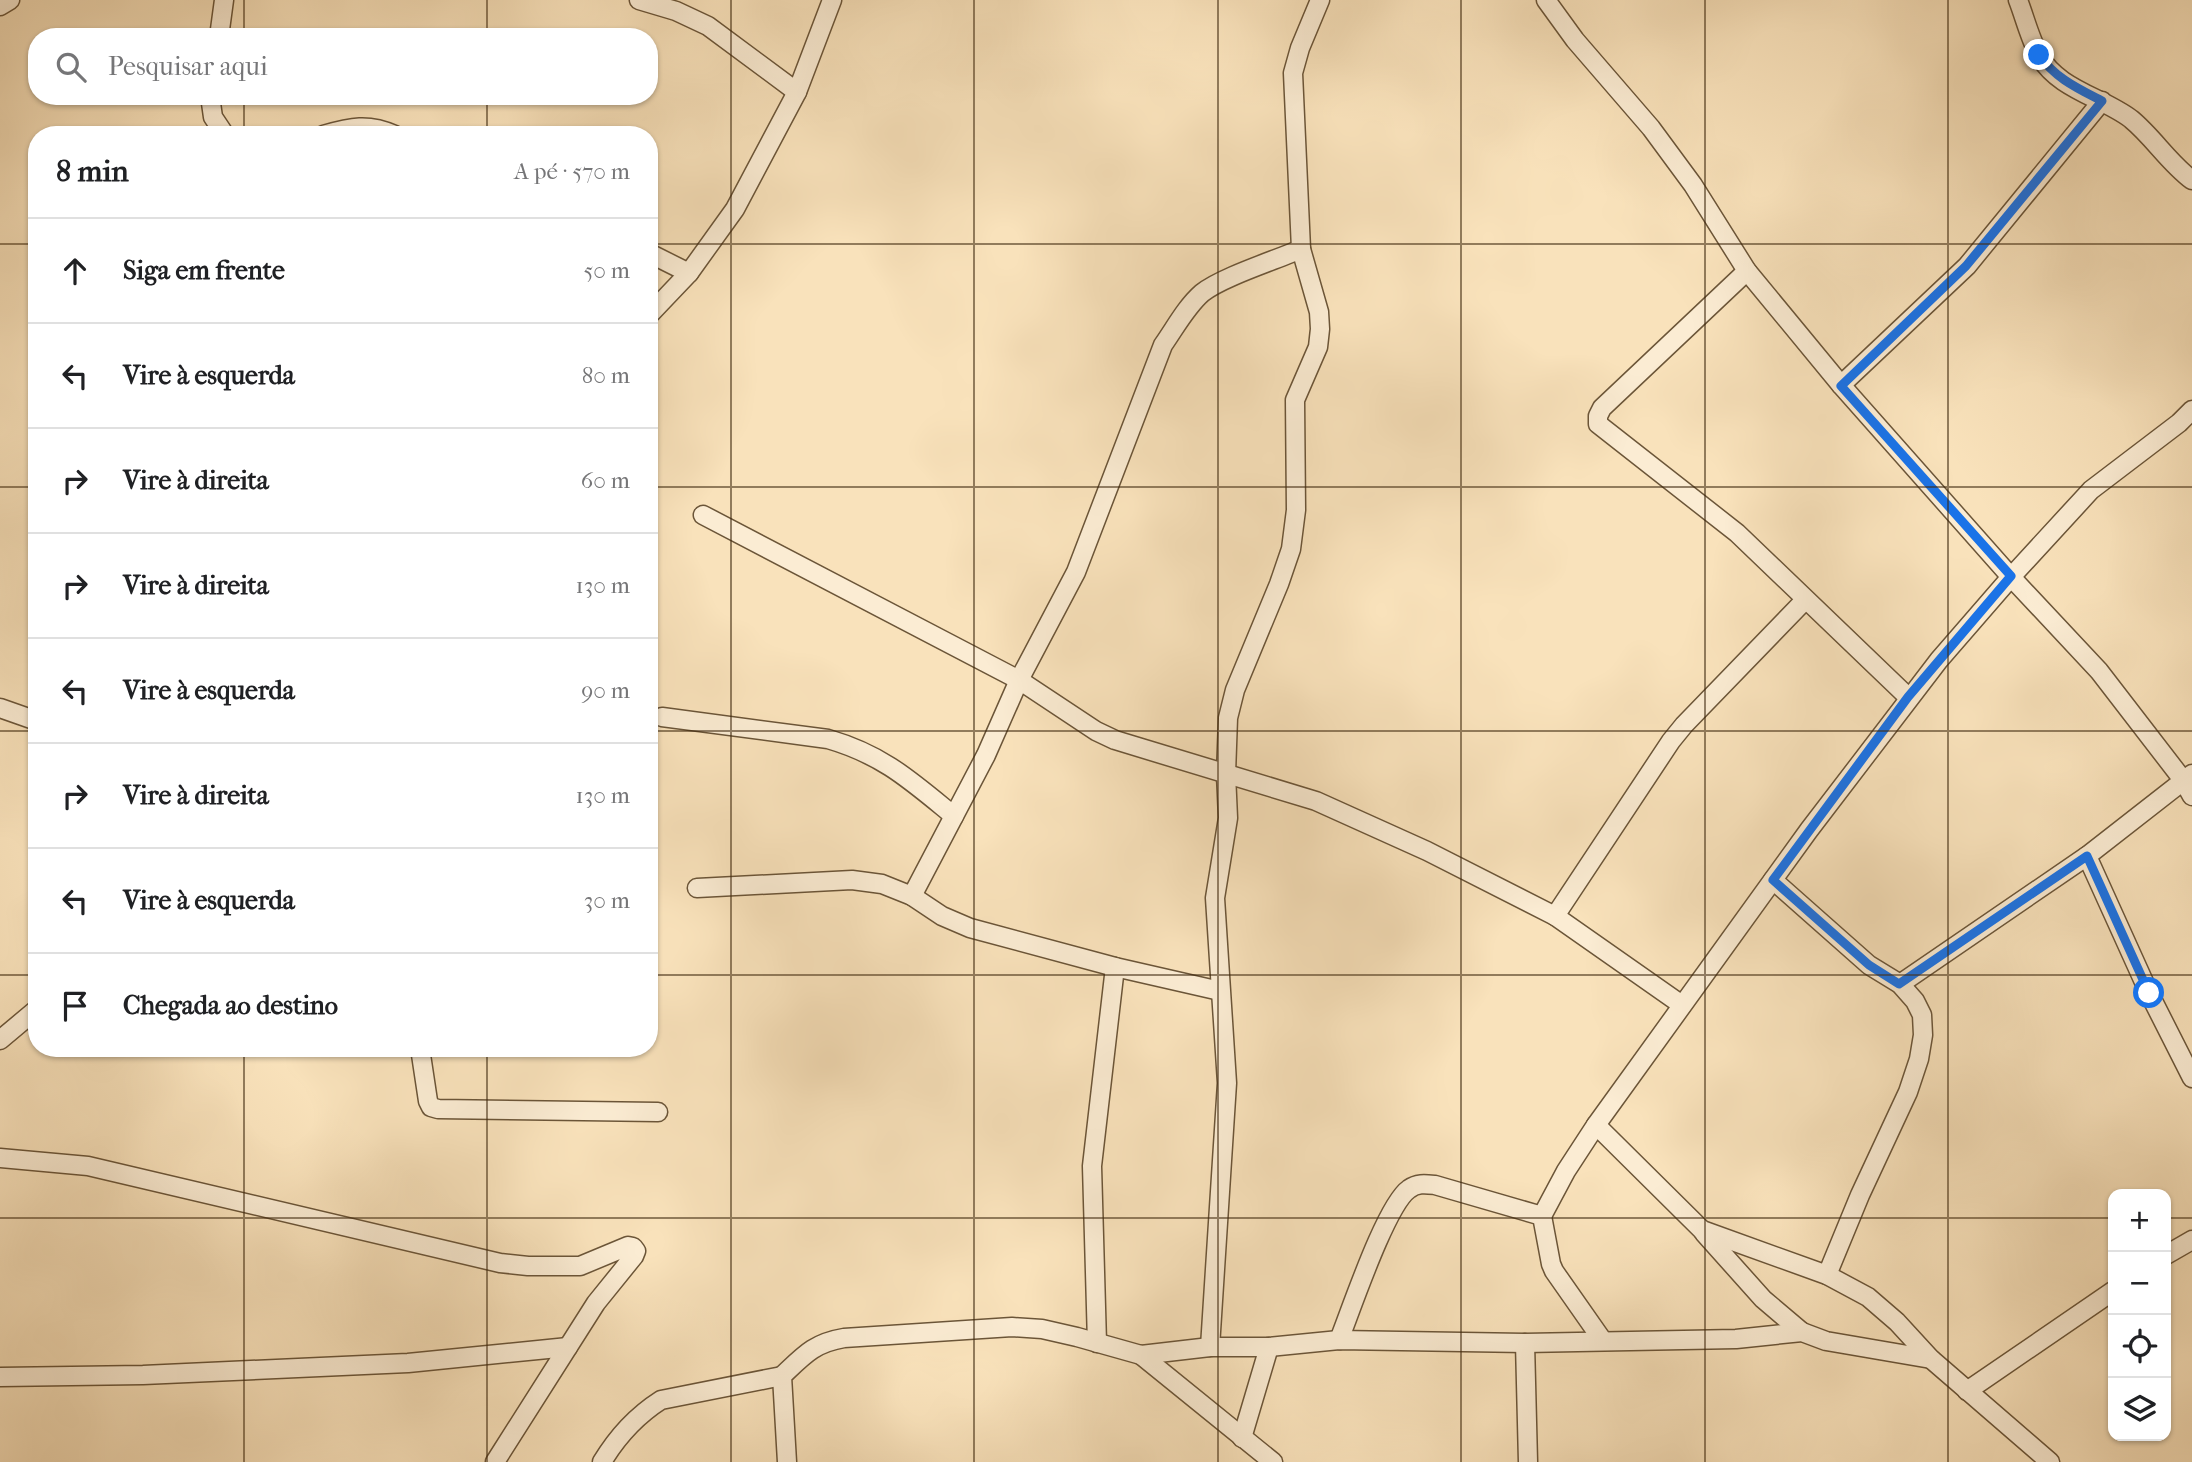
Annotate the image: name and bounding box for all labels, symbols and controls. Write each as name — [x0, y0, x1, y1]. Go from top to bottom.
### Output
search box — [28, 28, 658, 105]
route end — [2023, 39, 2054, 70]
icon: search — [52, 48, 90, 86]
text: Pesquisar aqui — [108, 51, 268, 82]
text: 8 min — [56, 154, 129, 189]
text: A pé · 570 m — [514, 158, 630, 185]
icon: ahead — [56, 252, 94, 290]
text: Siga em frente — [123, 255, 285, 286]
text: 50 m — [583, 257, 630, 284]
icon: left — [56, 357, 94, 395]
text: Vire à esquerda — [123, 360, 295, 391]
text: 80 m — [582, 362, 630, 389]
icon: right — [56, 462, 94, 500]
text: Vire à direita — [123, 465, 269, 496]
text: 60 m — [581, 467, 630, 494]
icon: right — [56, 567, 94, 605]
text: Vire à direita — [123, 570, 269, 601]
text: 130 m — [576, 572, 630, 599]
icon: left — [56, 672, 94, 710]
text: Vire à esquerda — [123, 675, 295, 706]
text: 90 m — [581, 677, 630, 704]
icon: right — [56, 777, 94, 815]
text: Vire à direita — [123, 780, 269, 811]
text: 130 m — [576, 782, 630, 809]
icon: left — [56, 882, 94, 920]
text: Vire à esquerda — [123, 885, 295, 916]
text: 30 m — [584, 887, 630, 914]
route start — [2133, 977, 2164, 1008]
icon: arrive — [56, 987, 94, 1025]
text: Chegada ao destino — [123, 990, 338, 1021]
map controls — [2108, 1189, 2171, 1441]
button: + — [2108, 1189, 2171, 1252]
button: − — [2108, 1252, 2171, 1315]
button: locate — [2108, 1315, 2171, 1378]
button: layers — [2108, 1378, 2171, 1441]

